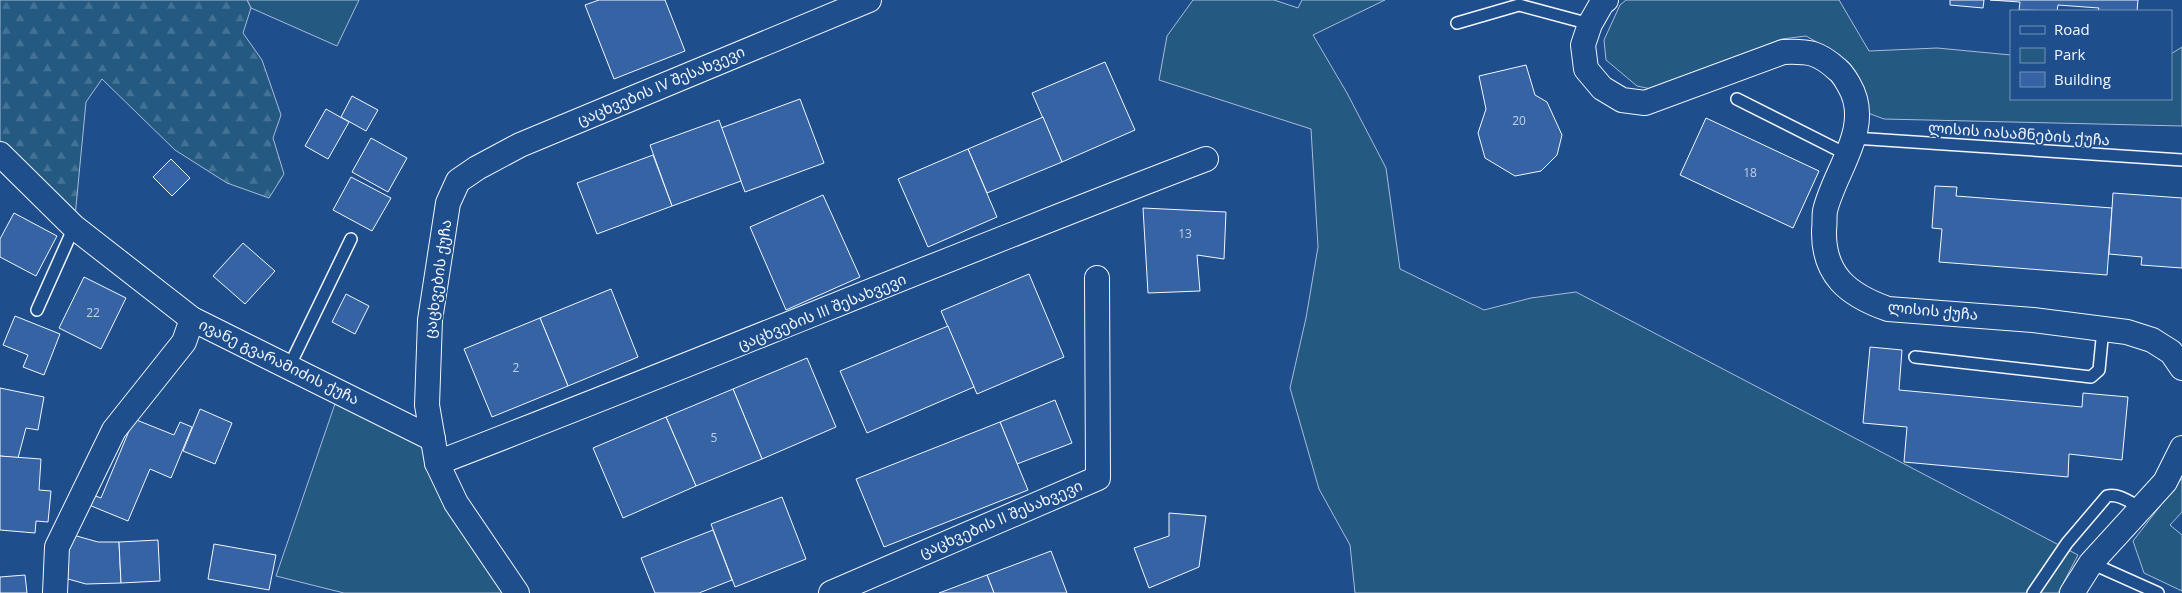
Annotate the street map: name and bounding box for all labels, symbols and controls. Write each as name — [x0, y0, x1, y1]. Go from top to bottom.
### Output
legend — [2010, 10, 2172, 100]
text: Road — [2054, 19, 2090, 39]
street label: ცაცხვების IV შესახვევი — [574, 41, 747, 129]
text: Park — [2054, 44, 2085, 64]
text: Building — [2054, 69, 2111, 89]
house number: 20 — [1512, 112, 1526, 129]
street label: ლისის იასამნების ქუჩა — [1927, 117, 2111, 149]
house number: 18 — [1743, 164, 1757, 181]
street label: ცაცხვების ქუჩა — [419, 218, 455, 340]
house number: 13 — [1178, 225, 1192, 242]
street label: ცაცხვების III შესახვევი — [735, 268, 909, 354]
street label: ლისის ქუჩა — [1887, 296, 1979, 324]
house number: 22 — [86, 304, 100, 321]
street label: ივანე გვარამიძის ქუჩა — [196, 314, 363, 409]
house number: 2 — [513, 359, 520, 376]
house number: 5 — [711, 429, 718, 446]
street label: ცაცხვების II შესახვევი — [916, 475, 1085, 562]

